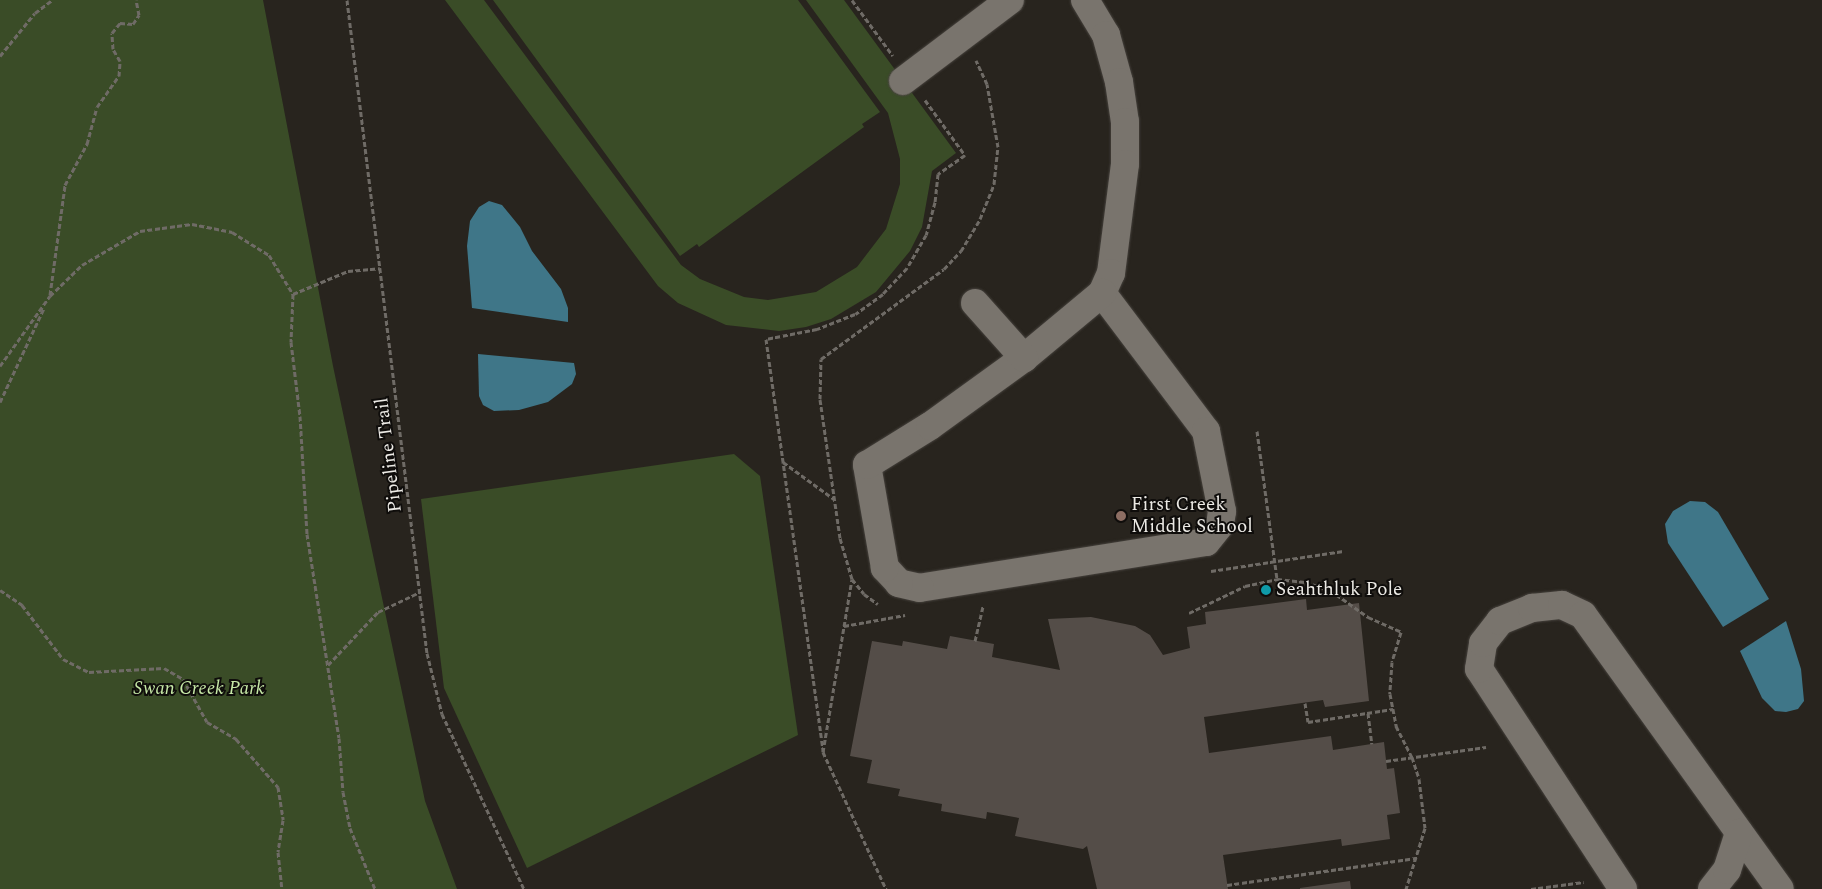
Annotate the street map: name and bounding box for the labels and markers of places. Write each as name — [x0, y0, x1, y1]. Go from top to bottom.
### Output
place label: First Creek Middle School — [1131, 494, 1253, 538]
marker: First Creek Middle School — [1115, 510, 1127, 522]
place label: Seahthluk Pole — [1276, 579, 1402, 601]
marker: Seahthluk Pole — [1260, 584, 1272, 596]

